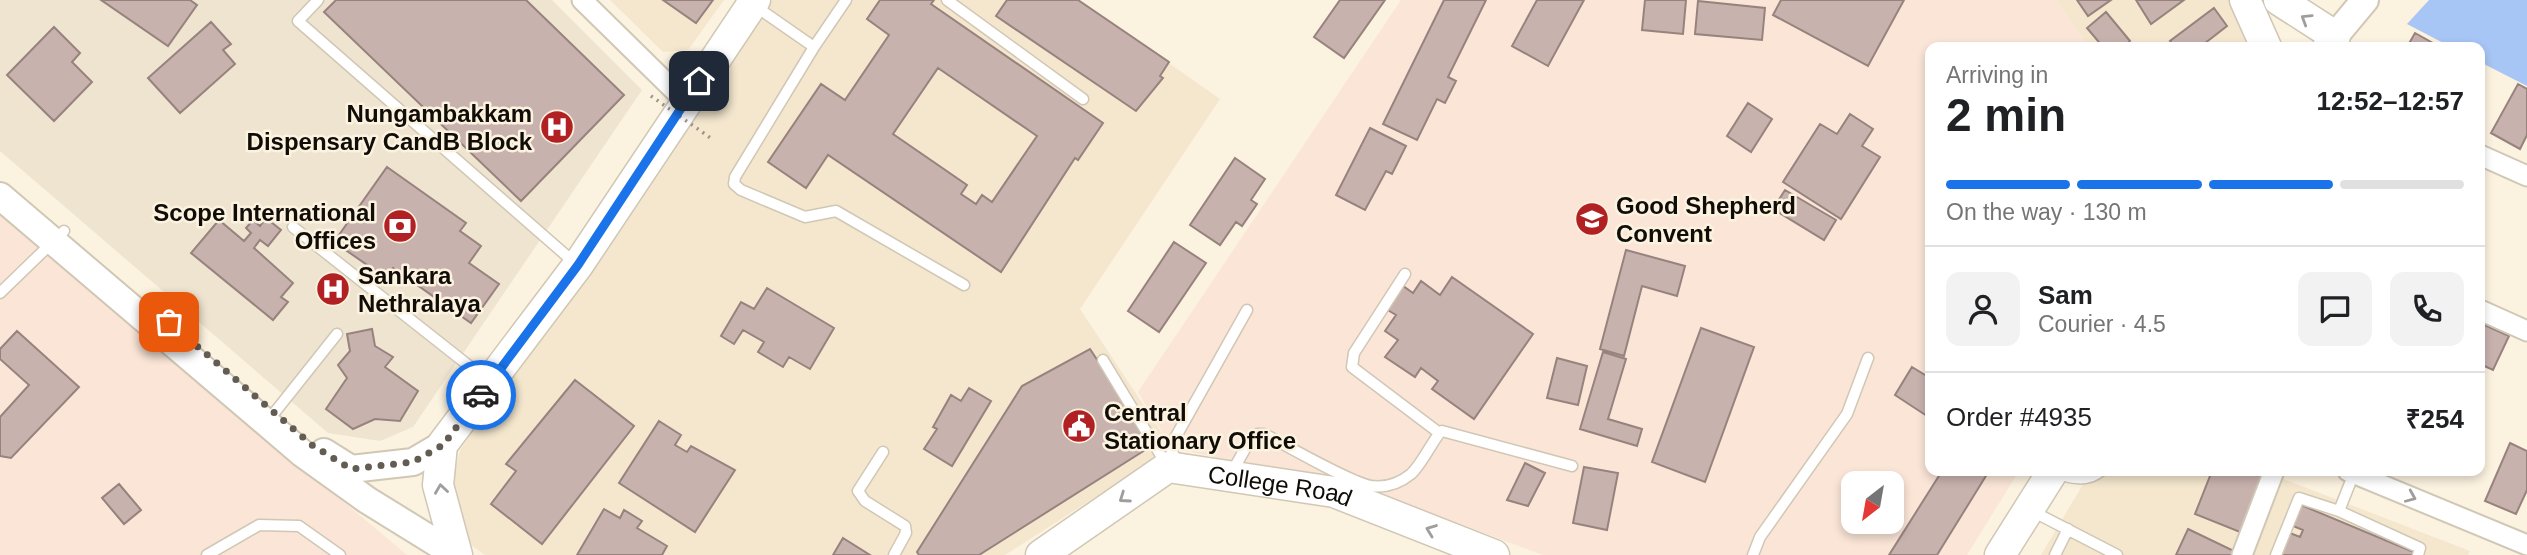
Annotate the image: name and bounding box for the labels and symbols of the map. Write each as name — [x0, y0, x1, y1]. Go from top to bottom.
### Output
one-way arrow — [2301, 15, 2314, 28]
pin — [669, 51, 729, 111]
place label: Nungambakkam Dispensary CandB Block — [247, 100, 533, 155]
hospital icon: Nungambakkam Dispensary CandB Block — [538, 108, 576, 146]
place label: Good Shepherd Convent — [1616, 192, 1796, 247]
place label: Scope International Offices — [153, 199, 376, 254]
school or university icon: Good Shepherd Convent — [1573, 200, 1611, 238]
bank icon: Scope International Offices — [381, 207, 419, 245]
place label: Sankara Nethralaya — [358, 262, 481, 317]
hospital icon: Sankara Nethralaya — [314, 270, 352, 308]
pin — [139, 292, 199, 352]
courier — [446, 360, 516, 430]
place label: Central Stationary Office — [1104, 399, 1296, 454]
public building icon: Central Stationary Office — [1060, 407, 1098, 445]
street label: College Road — [1206, 460, 1356, 511]
north arrow — [1841, 471, 1904, 534]
one-way arrow — [433, 483, 448, 495]
one-way arrow — [2404, 489, 2416, 503]
one-way arrow — [1119, 490, 1132, 502]
one-way arrow — [1425, 524, 1437, 538]

